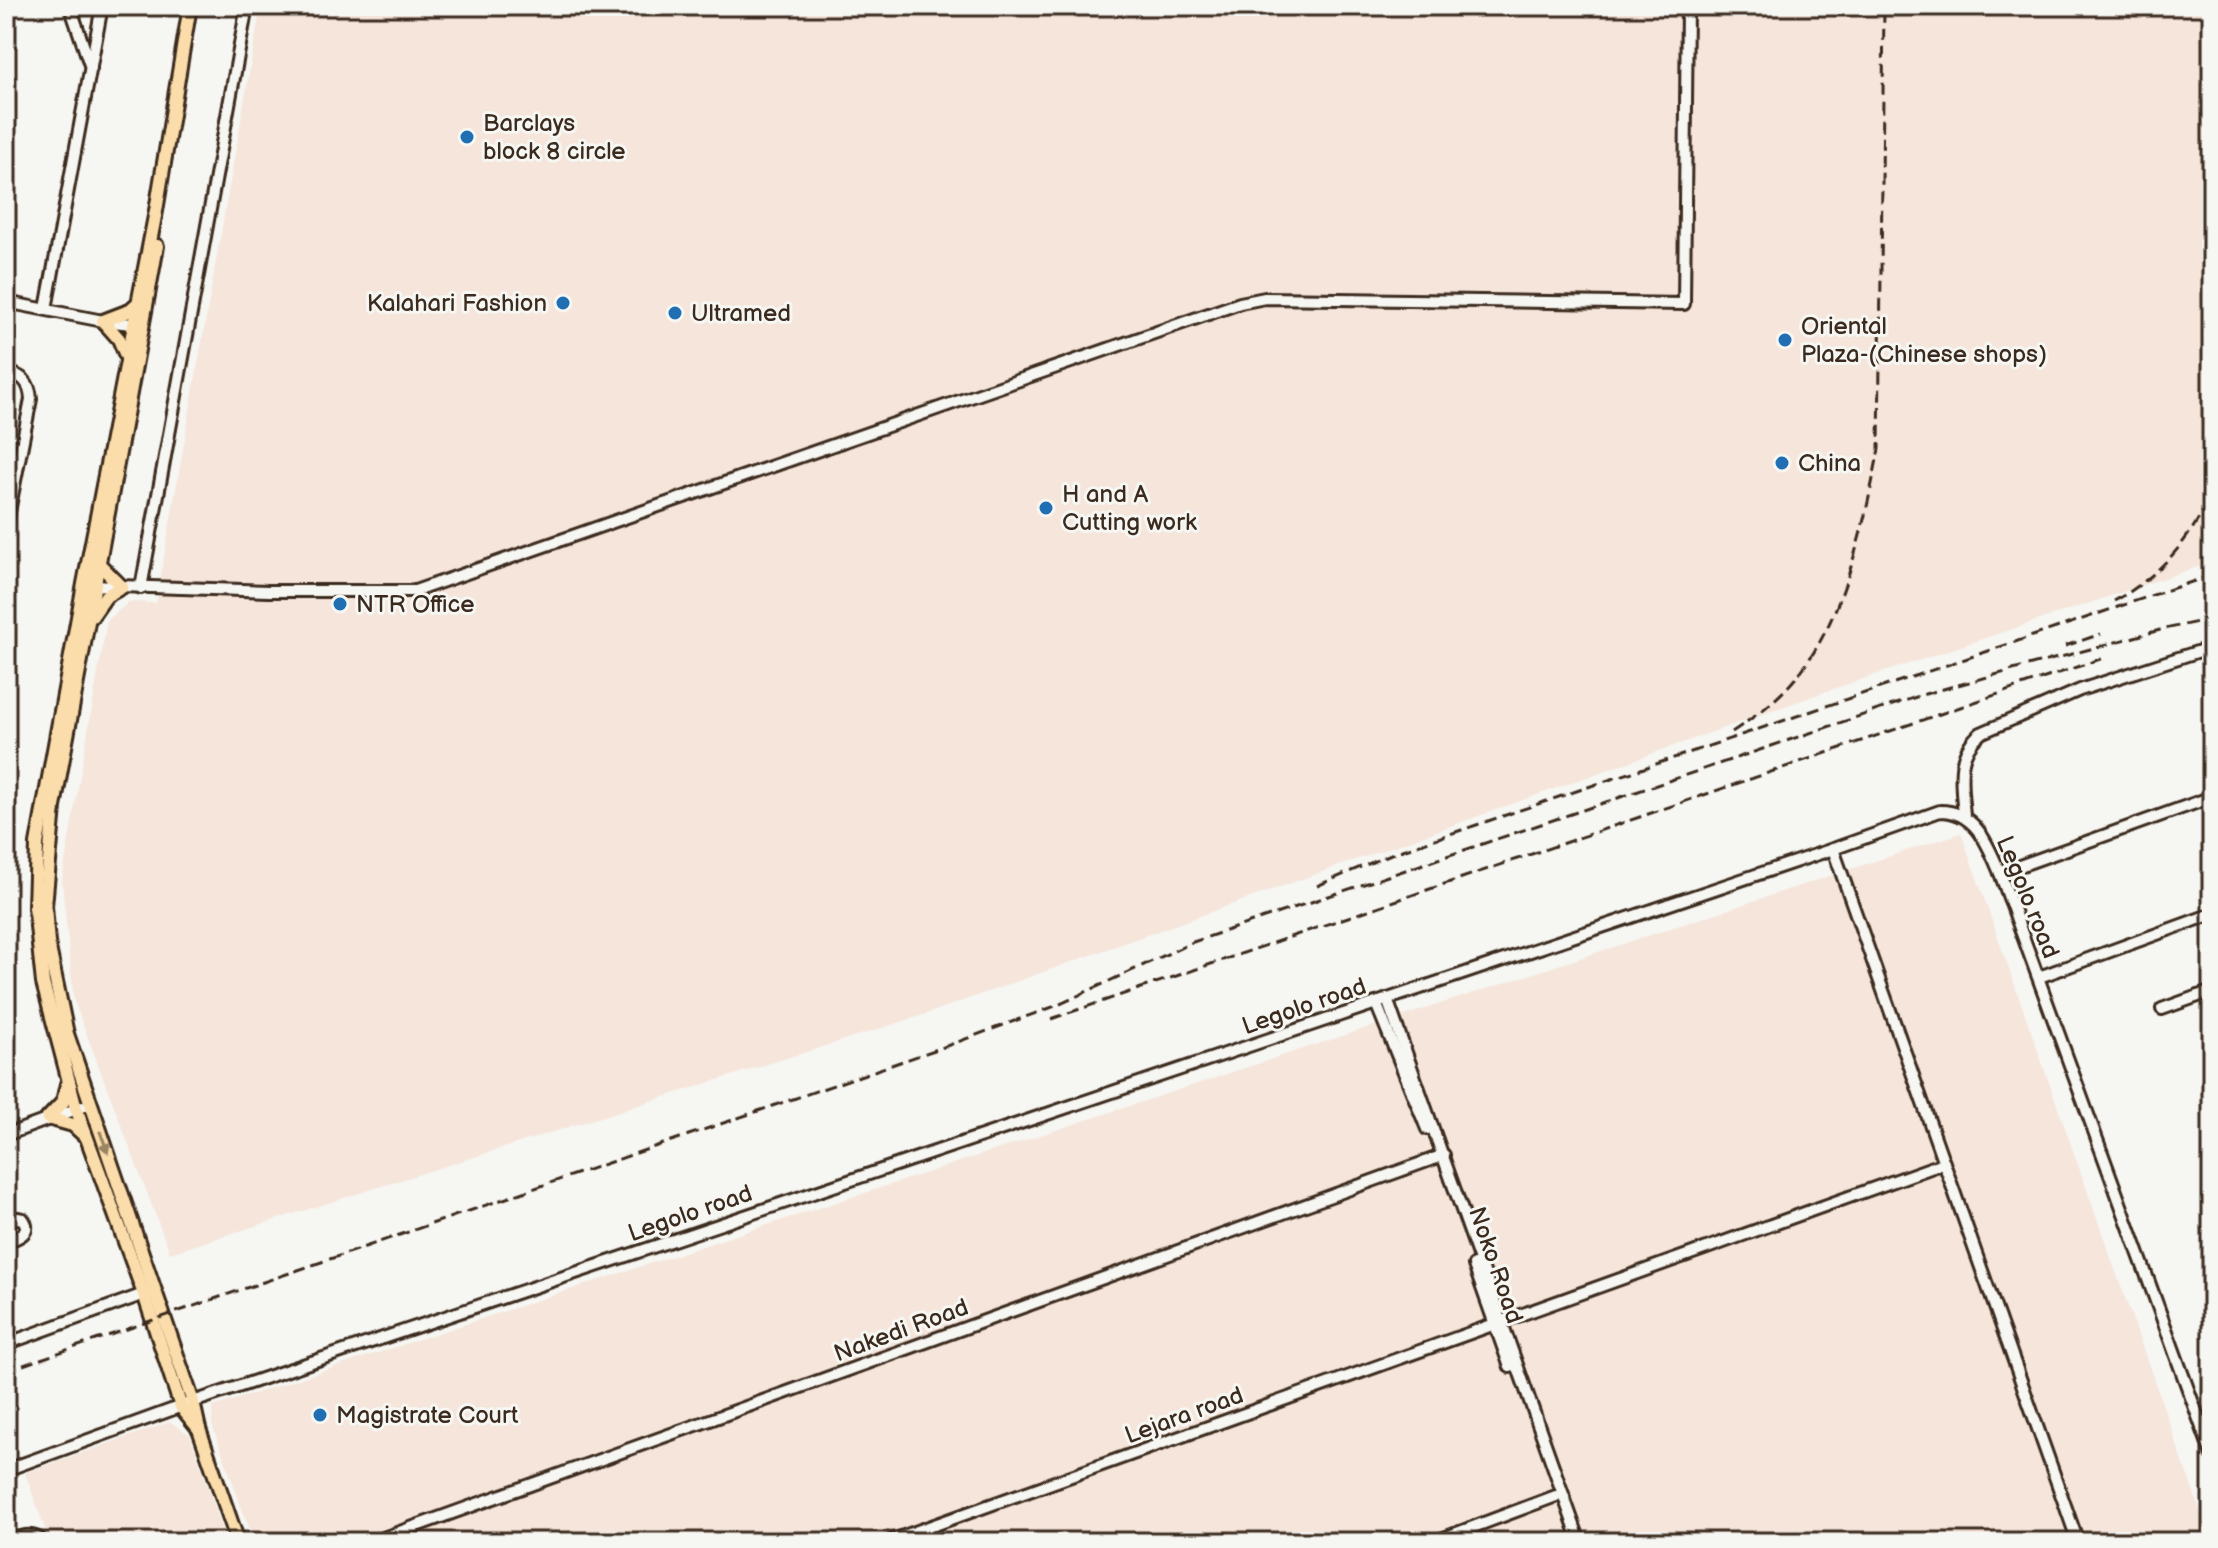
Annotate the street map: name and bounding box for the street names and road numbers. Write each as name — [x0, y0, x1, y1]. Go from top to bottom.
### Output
street label: Legolo road — [1990, 832, 2065, 963]
street label: Legolo road — [1238, 972, 1370, 1041]
street label: Legolo road — [624, 1179, 756, 1248]
street label: Noko Road — [1462, 1203, 1529, 1327]
street label: Nakedi Road — [830, 1293, 972, 1368]
street label: Lejara road — [1121, 1381, 1247, 1450]

